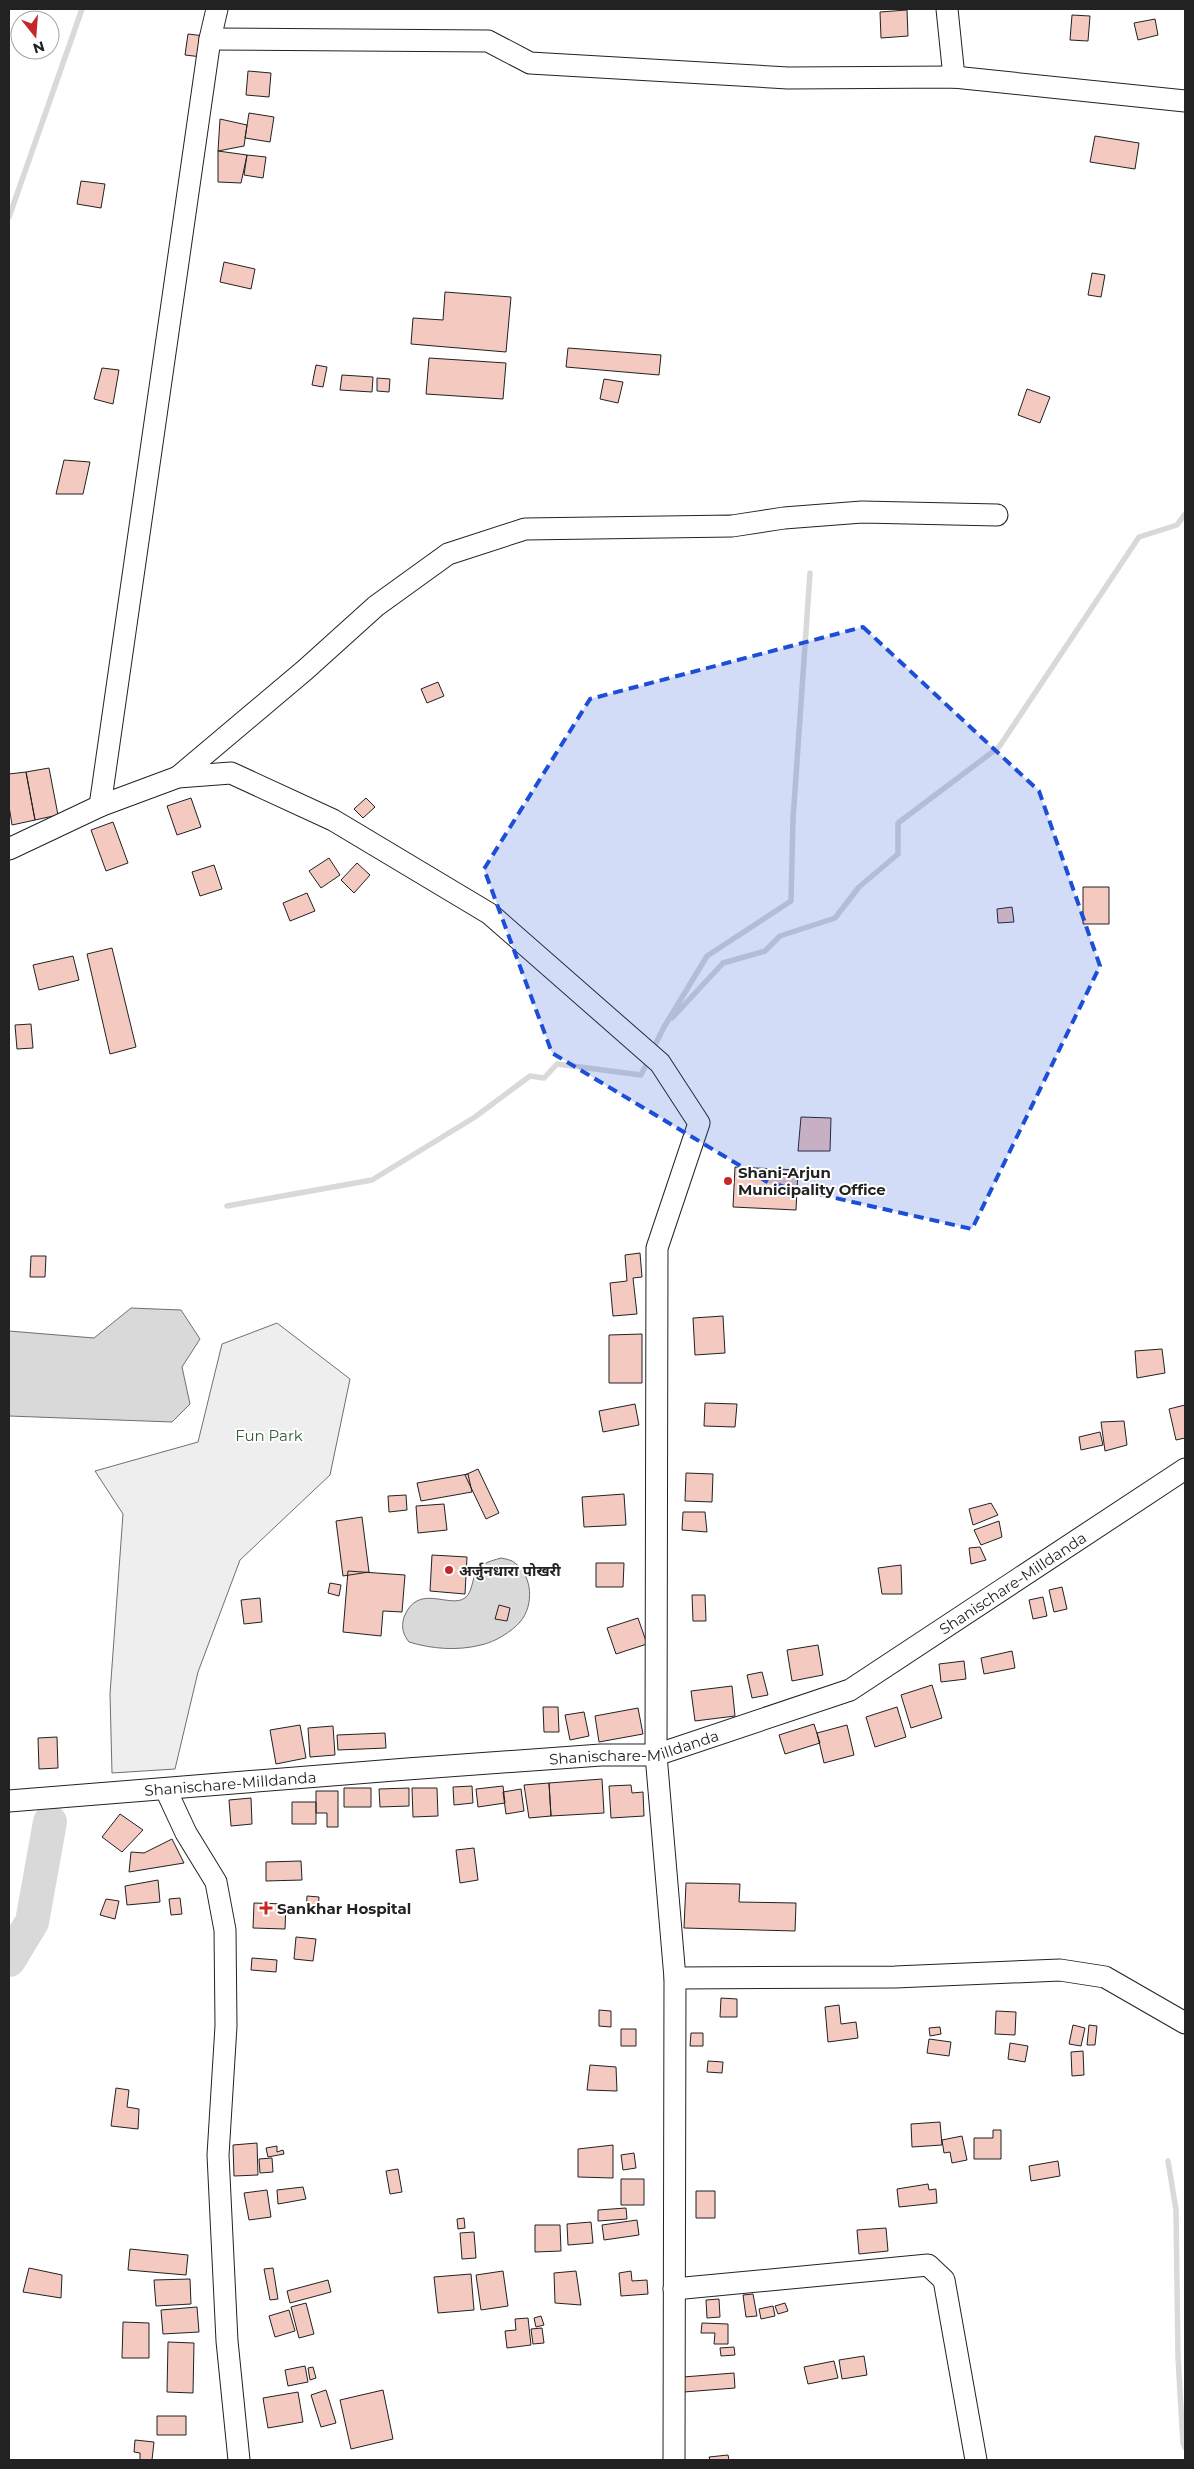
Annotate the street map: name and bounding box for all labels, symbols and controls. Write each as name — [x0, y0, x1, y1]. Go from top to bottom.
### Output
north arrow — [10, 10, 60, 60]
text: N — [31, 37, 47, 58]
place label: Shani-Arjun Municipality Office — [738, 1163, 886, 1199]
marker: Shani-Arjun Municipality Office — [722, 1175, 734, 1187]
park label: Fun Park — [235, 1426, 303, 1445]
street label: Shanischare-Milldanda — [935, 1527, 1090, 1638]
place label: अर्जुनधारा पोखरी — [459, 1561, 561, 1581]
marker: अर्जुनधारा पोखरी — [443, 1564, 455, 1576]
street label: Shanischare-Milldanda — [548, 1725, 721, 1768]
street label: Shanischare-Milldanda — [144, 1767, 317, 1800]
place label: Sankhar Hospital — [277, 1899, 411, 1918]
marker: Sankhar Hospital — [259, 1901, 273, 1915]

